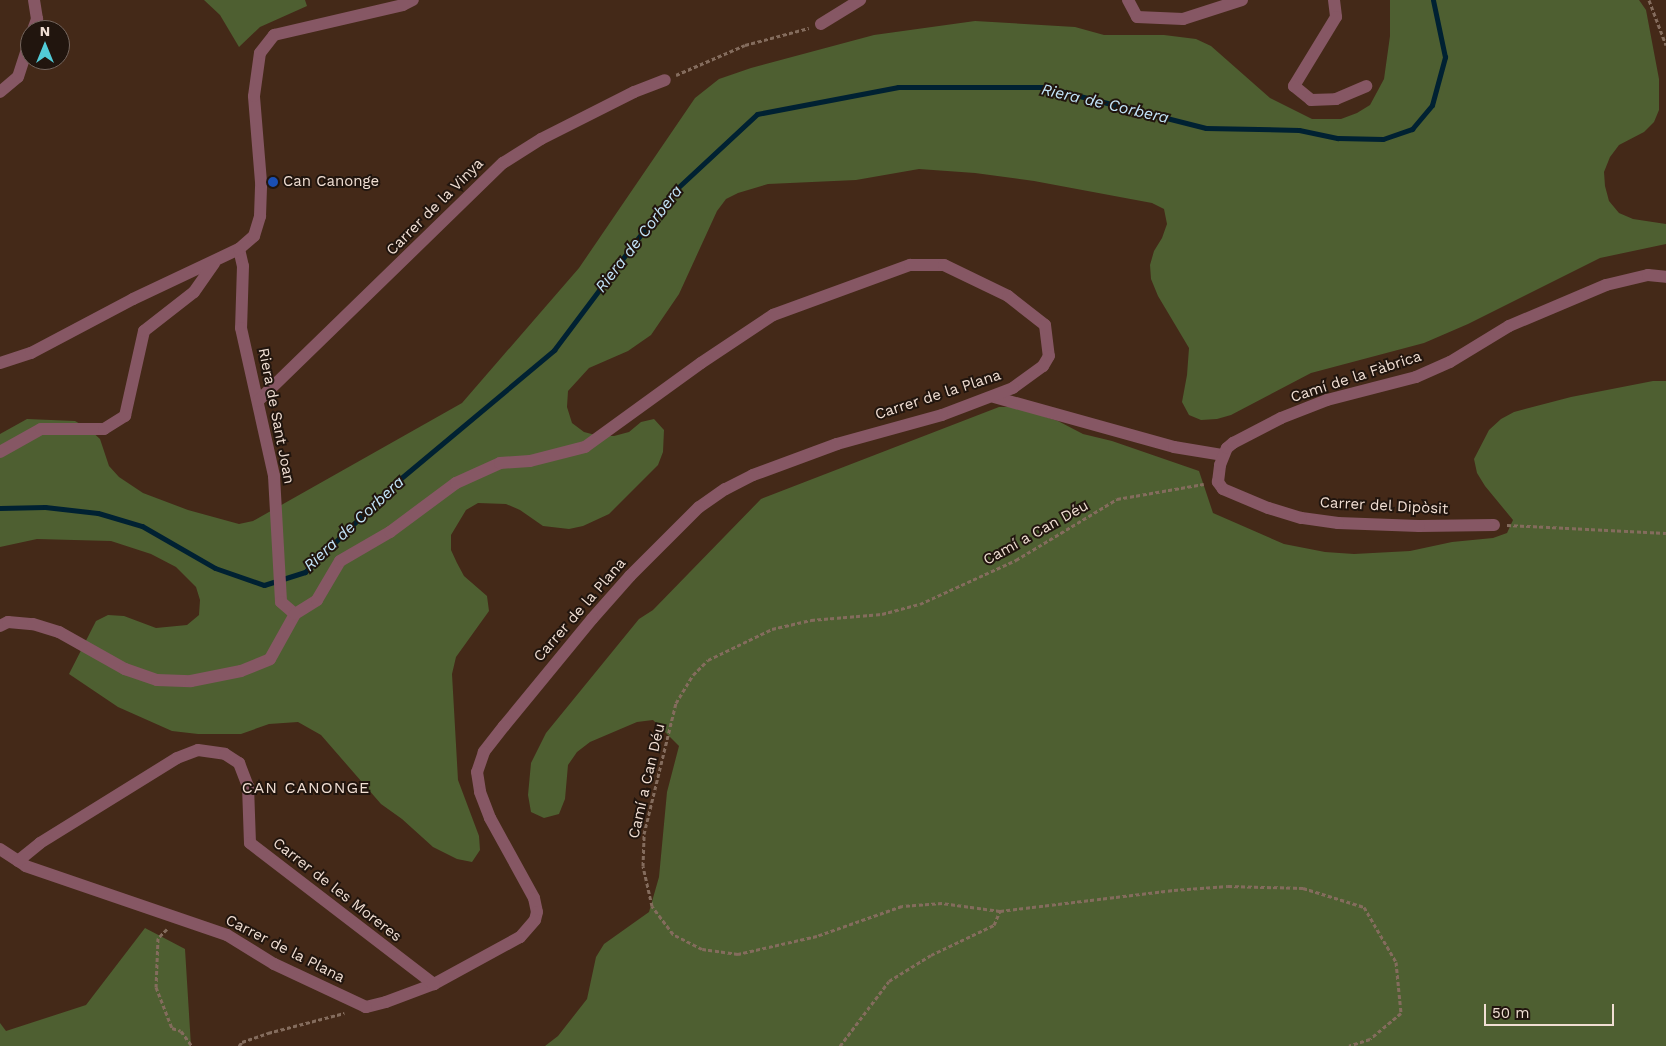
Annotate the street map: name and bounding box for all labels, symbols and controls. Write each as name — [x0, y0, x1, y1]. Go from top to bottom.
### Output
north arrow — [20, 20, 70, 70]
text: N — [40, 23, 50, 39]
water label: Riera de Corbera — [1039, 80, 1171, 128]
street label: Carrer de la Vinya — [382, 154, 488, 260]
place label: Can Canonge — [283, 173, 379, 191]
marker: Can Canonge — [267, 176, 279, 188]
water label: Riera de Corbera — [591, 182, 687, 296]
street label: Riera de Sant Joan — [254, 346, 298, 486]
street label: Camí de la Fàbrica — [1288, 347, 1424, 407]
street label: Carrer de la Plana — [872, 366, 1004, 424]
water label: Riera de Corbera — [300, 473, 408, 575]
street label: Carrer del Dipòsit — [1319, 494, 1449, 518]
street label: Camí a Can Déu — [980, 497, 1092, 569]
street label: Carrer de la Plana — [530, 554, 630, 666]
street label: Camí a Can Déu — [625, 722, 669, 840]
district label: CAN CANONGE — [240, 778, 372, 798]
street label: Carrer de les Moreres — [269, 834, 405, 946]
street label: Carrer de la Plana — [222, 911, 348, 987]
scale bar — [1486, 994, 1616, 1026]
text: 50 m — [1492, 1004, 1529, 1022]

